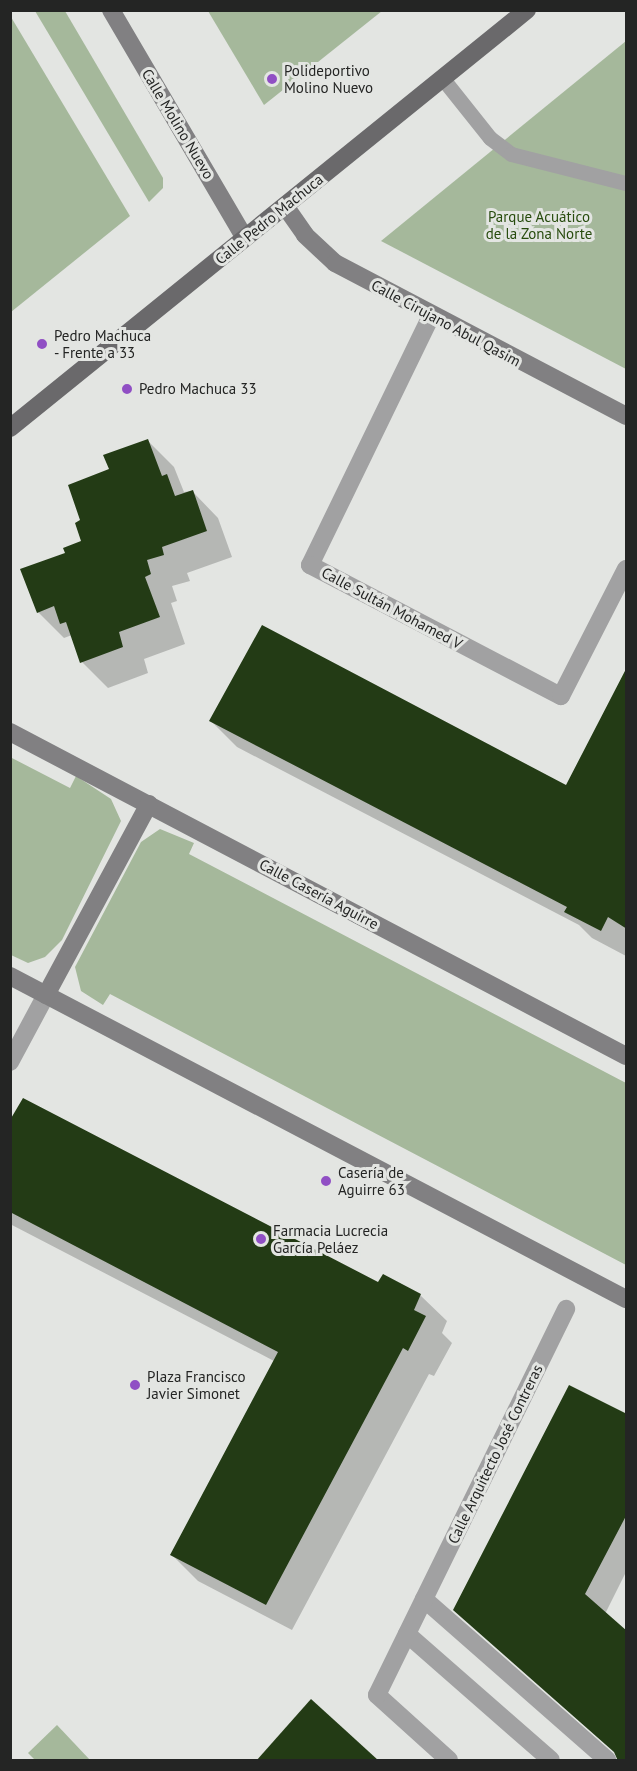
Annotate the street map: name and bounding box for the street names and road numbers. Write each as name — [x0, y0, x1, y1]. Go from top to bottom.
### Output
street label: Calle Molino Nuevo — [138, 66, 218, 182]
street label: Calle Pedro Machuca — [212, 170, 326, 268]
street label: Calle Cirujano Abul Qasim — [368, 276, 524, 370]
street label: Calle Sultán Mohamed V — [318, 563, 466, 653]
street label: Calle Casería Aguirre — [256, 855, 382, 933]
street label: Calle Arquitecto José Contreras — [444, 1361, 546, 1547]

